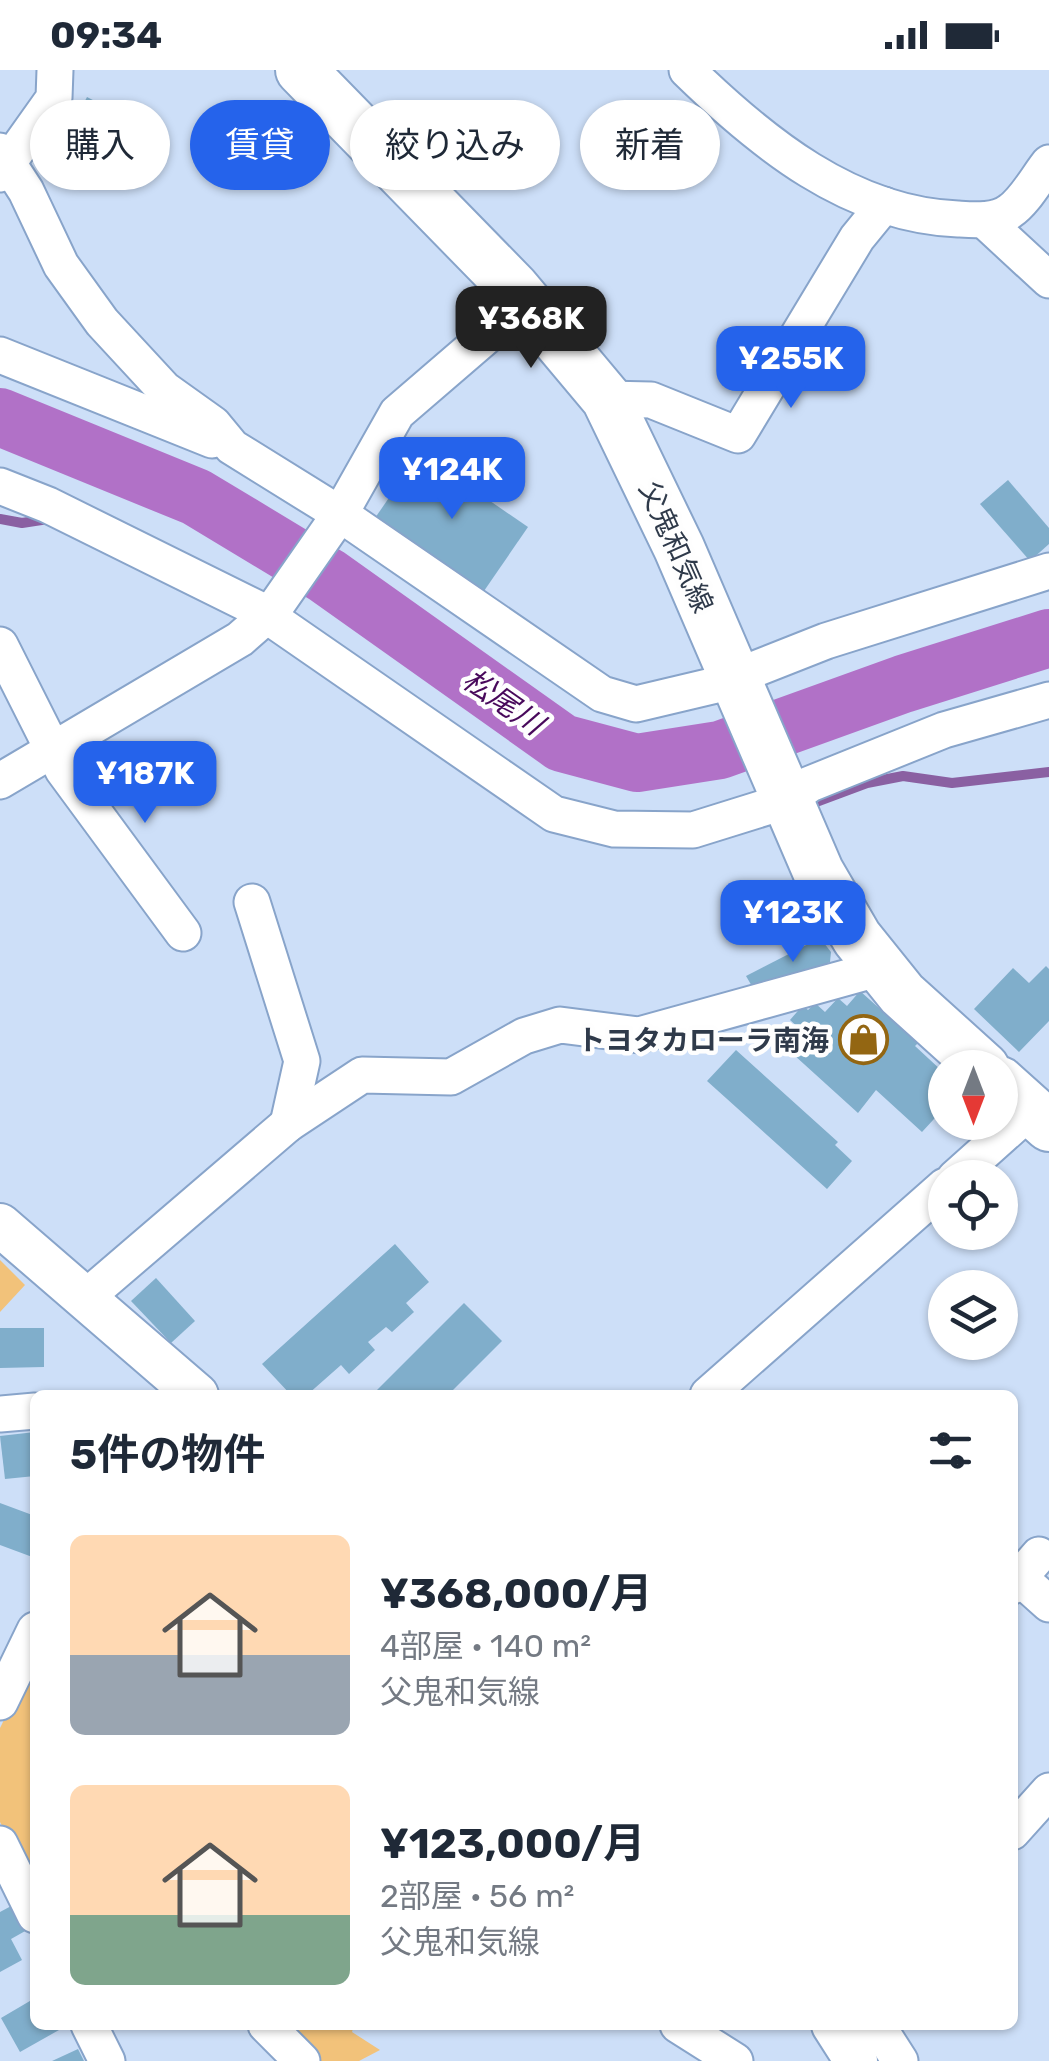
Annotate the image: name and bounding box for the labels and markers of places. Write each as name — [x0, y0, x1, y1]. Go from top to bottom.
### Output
pin: ¥368K — [461, 286, 601, 371]
pin: ¥255K — [721, 326, 861, 411]
pin: ¥124K — [382, 437, 522, 522]
pin: ¥187K — [75, 741, 215, 826]
pin: ¥123K — [723, 880, 863, 965]
shop icon: トヨタカローラ南海 — [838, 1014, 890, 1066]
place label: トヨタカローラ南海 — [577, 1024, 829, 1057]

